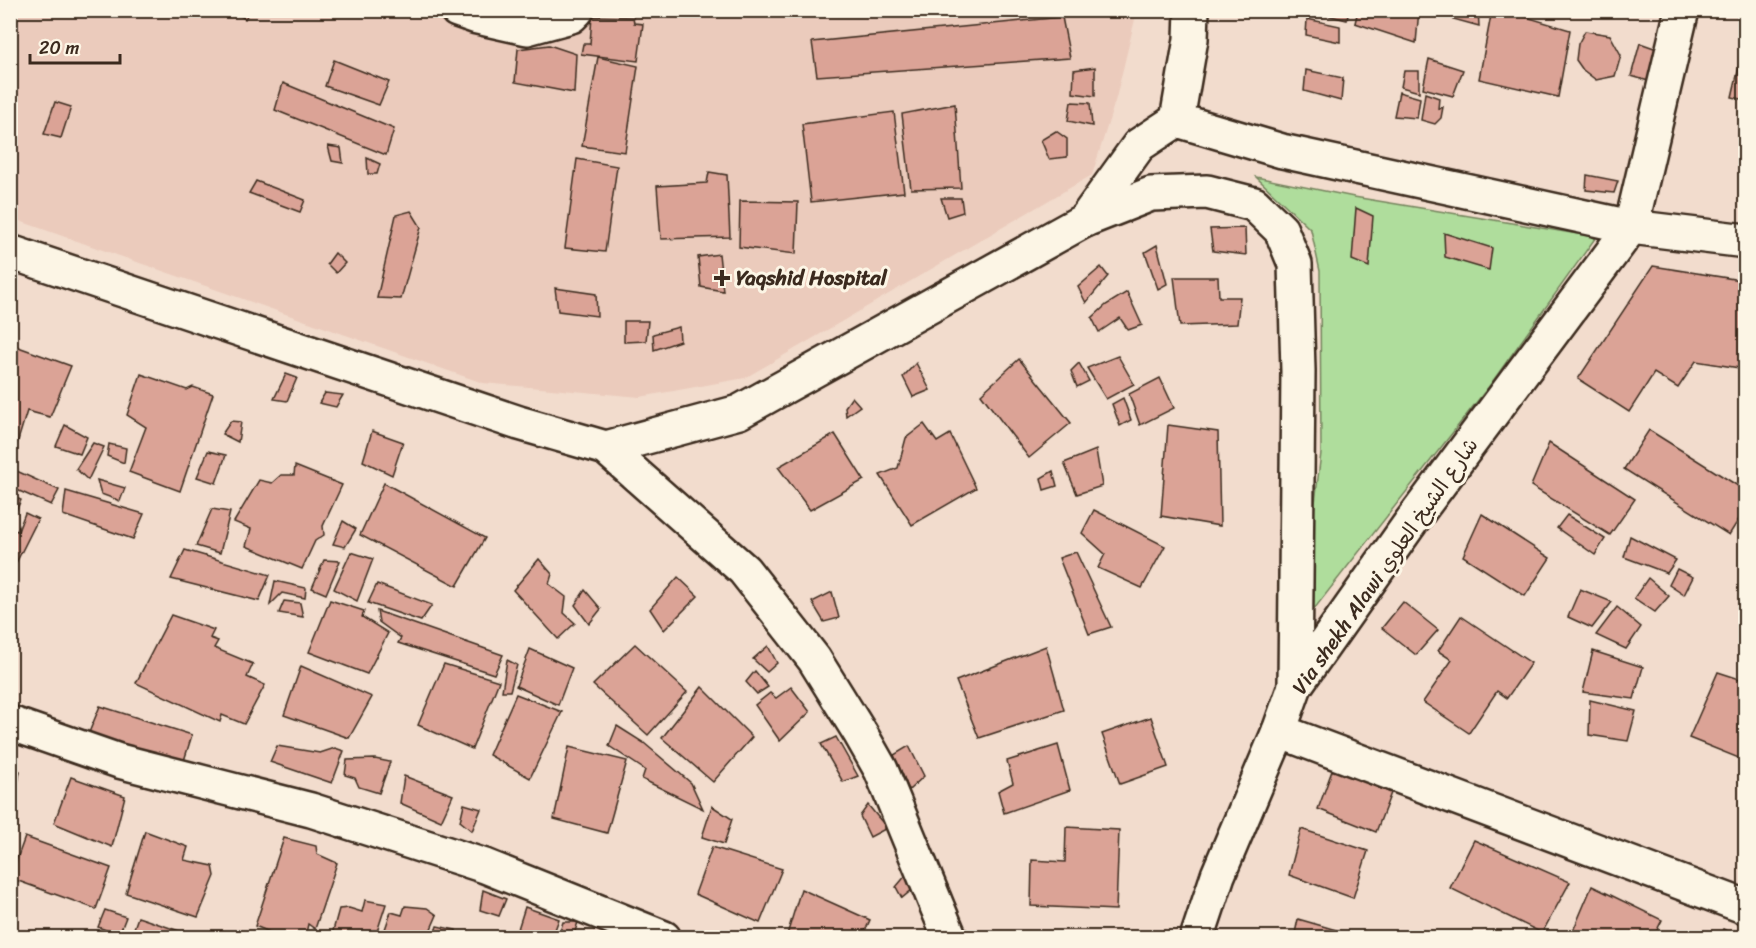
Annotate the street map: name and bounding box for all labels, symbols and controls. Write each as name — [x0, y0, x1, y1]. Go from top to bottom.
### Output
scale bar — [30, 27, 120, 65]
text: 20 m — [39, 32, 79, 64]
place label: Yaqshid Hospital — [736, 259, 888, 297]
marker: Yaqshid Hospital — [713, 269, 731, 287]
street label: Via shekh Alawi شارع الشيخ العلوي — [1281, 429, 1489, 703]

